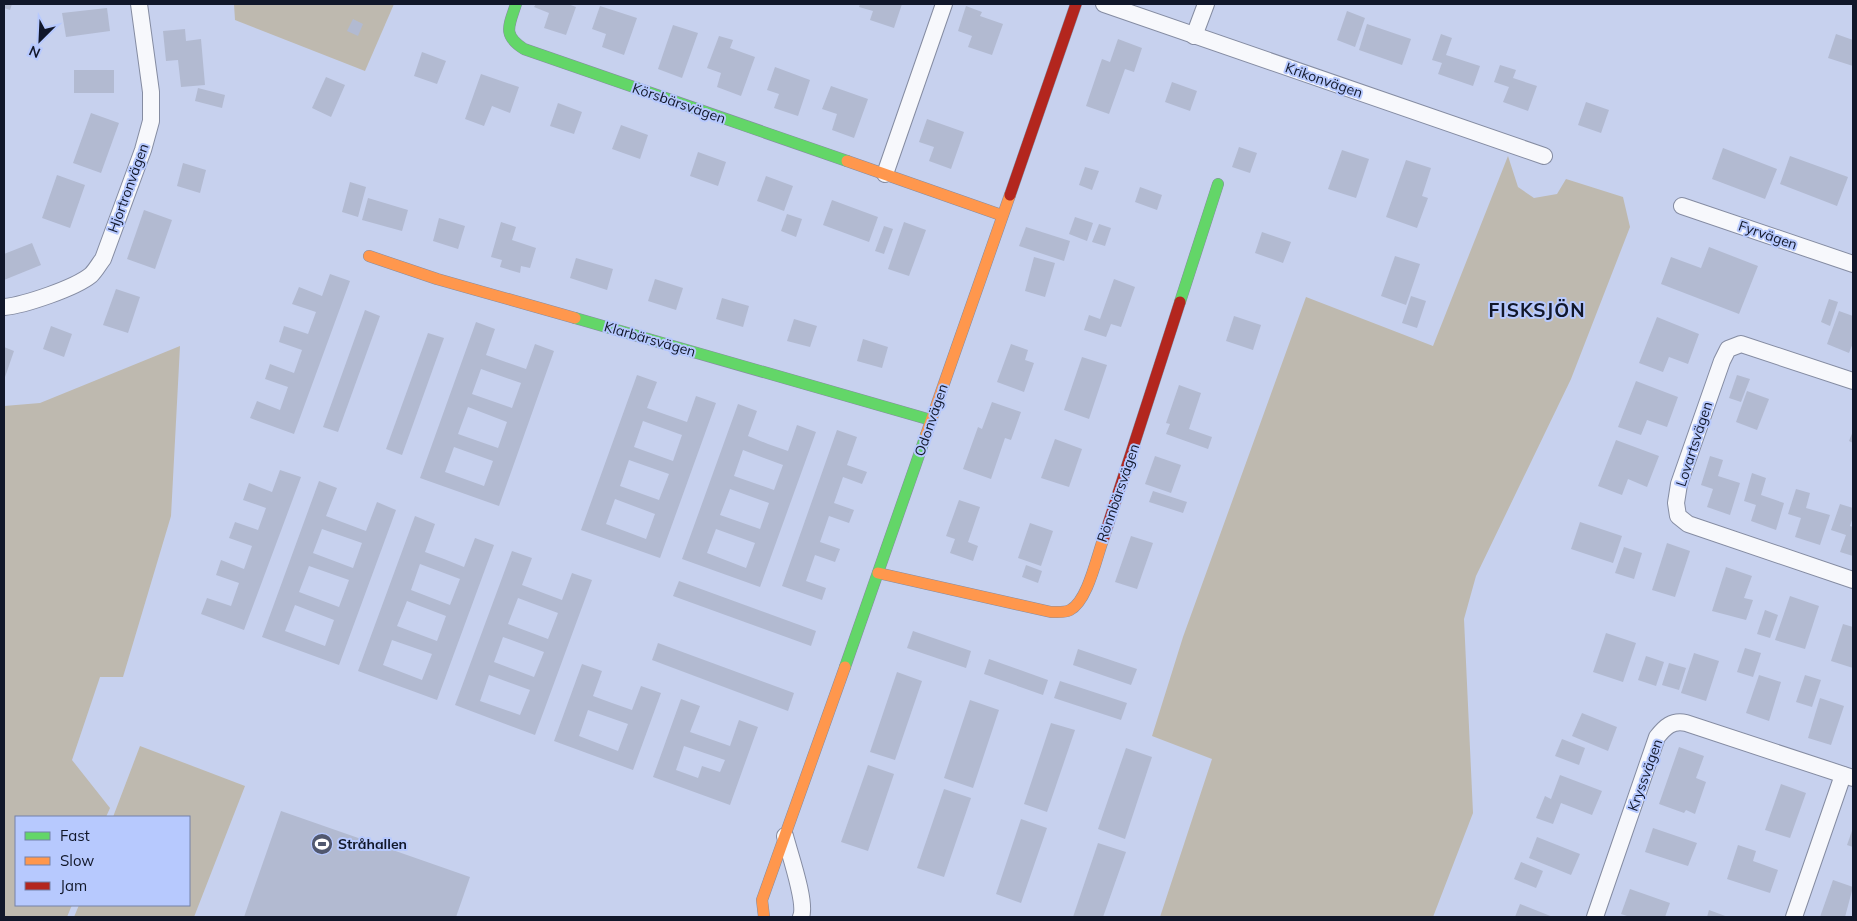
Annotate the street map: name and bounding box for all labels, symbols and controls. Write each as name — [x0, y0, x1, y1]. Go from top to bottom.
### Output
north arrow — [15, 15, 65, 65]
text: N — [26, 42, 43, 62]
street label: Krikonvägen — [1283, 58, 1365, 102]
street label: Körsbärsvägen — [630, 79, 728, 127]
street label: Hjortronvägen — [104, 141, 152, 235]
street label: Fyrvägen — [1736, 217, 1800, 253]
district label: FISKSJÖN — [1488, 298, 1586, 322]
street label: Klarbärsvägen — [602, 317, 698, 361]
street label: Odonvägen — [910, 381, 952, 459]
street label: Lovartsvägen — [1672, 399, 1716, 489]
street label: Rönnbärsvägen — [1093, 442, 1143, 544]
street label: Kryssvägen — [1624, 736, 1666, 814]
legend — [15, 816, 190, 906]
text: Fast — [60, 826, 90, 845]
sports icon: Stråhallen — [310, 832, 334, 856]
place label: Stråhallen — [338, 835, 407, 853]
text: Slow — [60, 851, 94, 870]
text: Jam — [60, 876, 87, 895]

